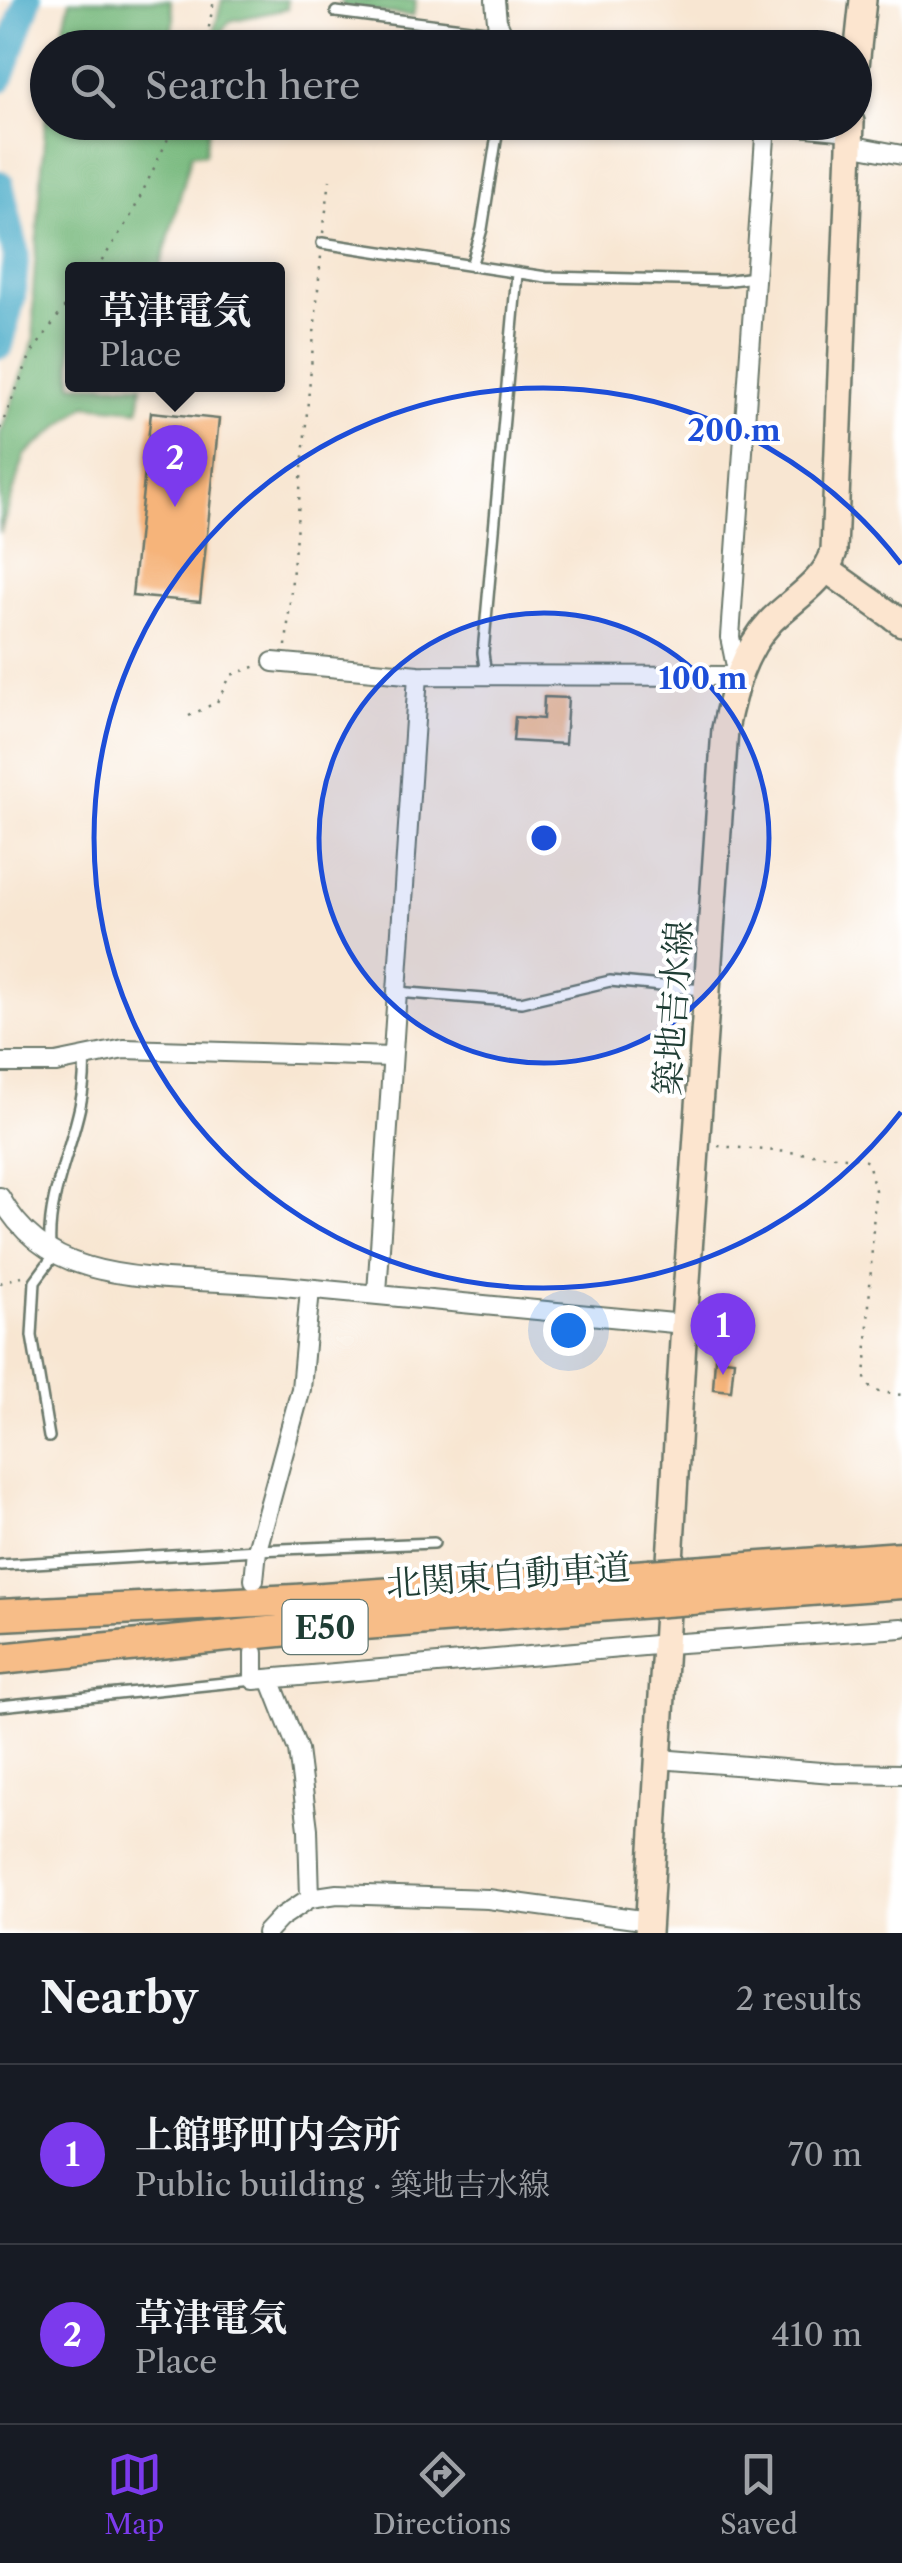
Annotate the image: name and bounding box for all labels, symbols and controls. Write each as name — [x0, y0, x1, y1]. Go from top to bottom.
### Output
search box — [30, 30, 872, 140]
icon: search — [65, 58, 120, 113]
text: Search here — [145, 62, 360, 109]
popup — [65, 262, 285, 392]
text: 草津電気 — [99, 287, 251, 334]
text: Place — [99, 335, 181, 374]
text: 200 m — [687, 412, 781, 449]
pin: 2 — [142, 424, 208, 507]
text: 100 m — [659, 660, 748, 697]
centre of rings — [526, 820, 562, 856]
street label: 築地吉水線 — [645, 919, 701, 1097]
pin: 1 — [690, 1292, 756, 1375]
your location — [543, 1305, 594, 1356]
street label: 北関東自動車道 — [384, 1545, 632, 1605]
road number: E50 — [282, 1600, 368, 1654]
text: Nearby — [40, 1972, 198, 2024]
text: 2 results — [736, 1979, 862, 2018]
text: 上館野町内会所 — [135, 2111, 401, 2158]
text: 1 — [65, 2135, 80, 2174]
text: 70 m — [788, 2135, 862, 2174]
text: Public building · 築地吉水線 — [135, 2165, 550, 2204]
text: 草津電気 — [135, 2294, 287, 2341]
text: 2 — [63, 2315, 82, 2354]
text: 410 m — [771, 2315, 862, 2354]
text: Place — [135, 2342, 217, 2381]
tab: Map — [104, 2447, 164, 2541]
tab: Directions — [373, 2447, 511, 2541]
tab: Saved — [720, 2447, 798, 2541]

